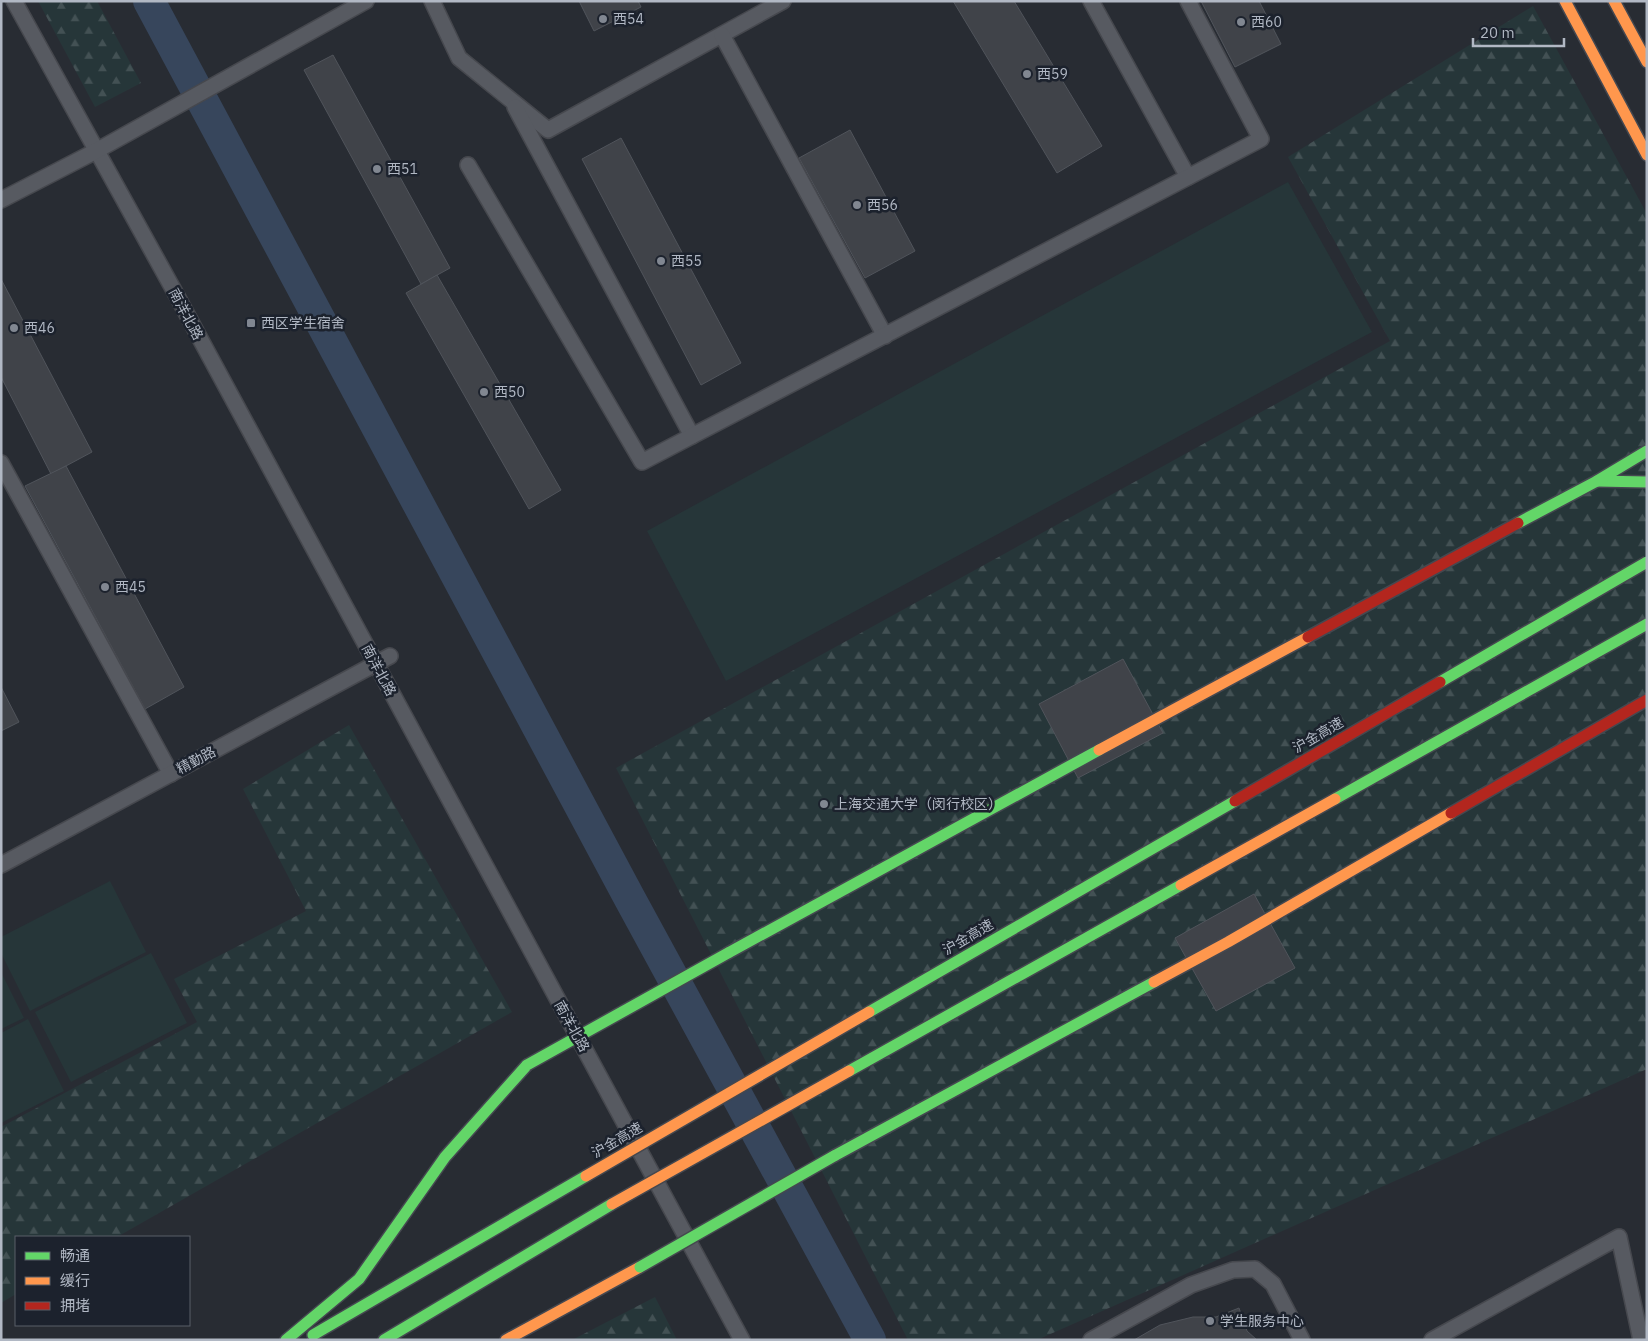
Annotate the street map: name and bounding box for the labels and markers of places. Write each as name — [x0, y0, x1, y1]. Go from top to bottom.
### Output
place label: 西54 — [613, 10, 644, 28]
marker: 西54 — [597, 13, 609, 25]
place label: 西60 — [1251, 13, 1282, 31]
marker: 西60 — [1235, 16, 1247, 28]
place label: 西59 — [1037, 65, 1068, 83]
marker: 西59 — [1021, 68, 1033, 80]
place label: 西51 — [387, 160, 418, 178]
marker: 西51 — [371, 163, 383, 175]
place label: 西56 — [867, 196, 898, 214]
marker: 西56 — [851, 199, 863, 211]
place label: 西55 — [671, 252, 702, 270]
marker: 西55 — [655, 255, 667, 267]
place label: 西区学生宿舍 — [261, 314, 345, 332]
marker: 西区学生宿舍 — [245, 317, 257, 329]
place label: 西46 — [24, 319, 55, 337]
marker: 西46 — [8, 322, 20, 334]
place label: 西50 — [494, 383, 525, 401]
marker: 西50 — [478, 386, 490, 398]
place label: 西45 — [115, 578, 146, 596]
marker: 西45 — [99, 581, 111, 593]
place label: 上海交通大学（闵行校区） — [834, 795, 1002, 813]
marker: 上海交通大学（闵行校区） — [818, 798, 830, 810]
place label: 学生服务中心 — [1220, 1312, 1304, 1330]
marker: 学生服务中心 — [1204, 1315, 1216, 1327]

